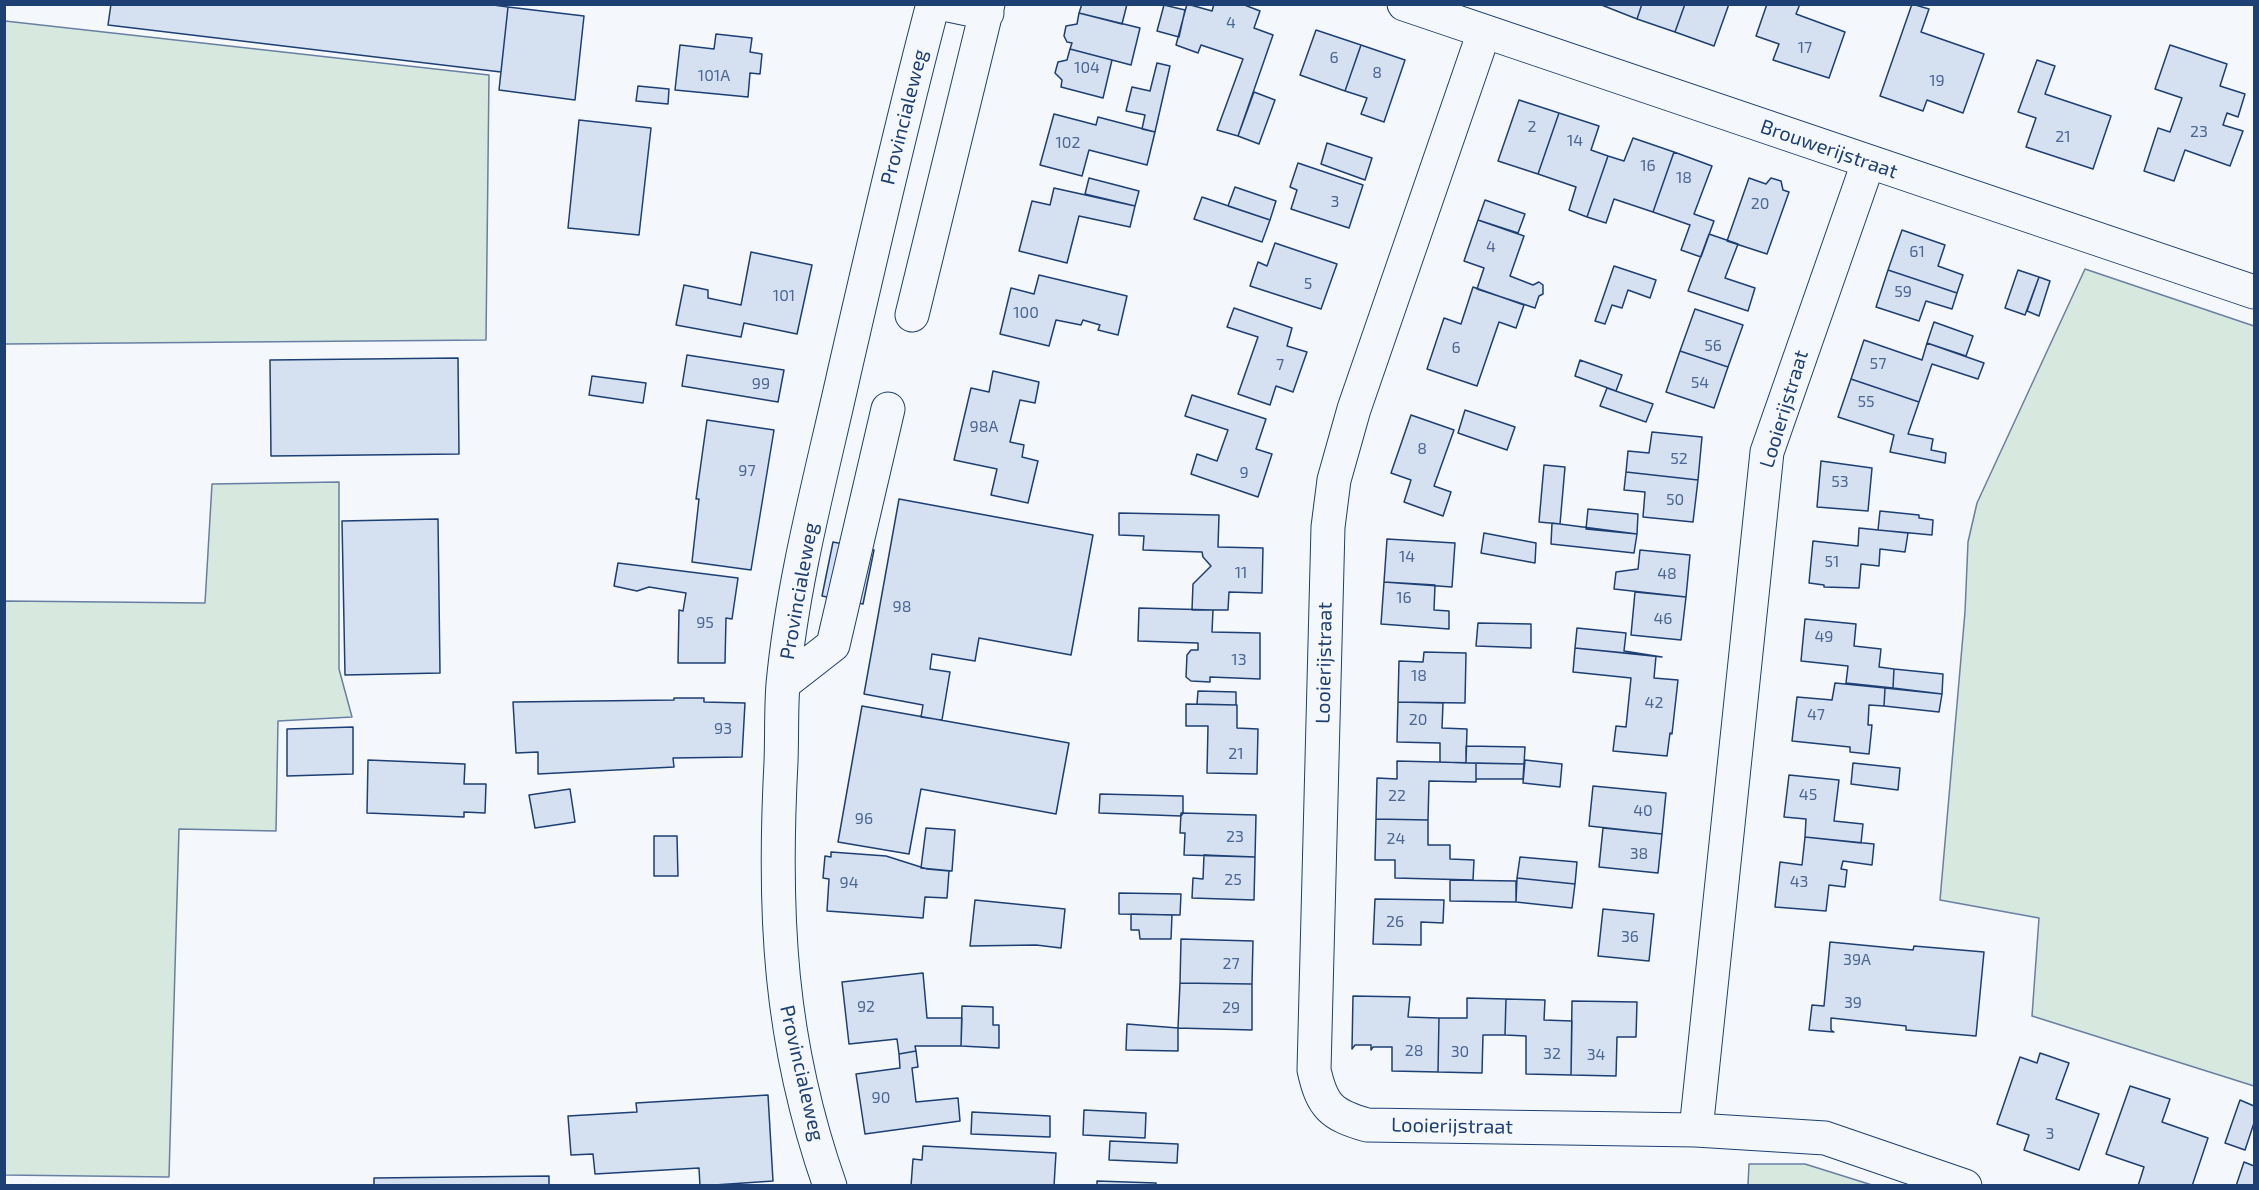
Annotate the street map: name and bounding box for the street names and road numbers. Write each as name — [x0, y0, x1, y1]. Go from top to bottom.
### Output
street label: Provincialeweg — [876, 47, 932, 187]
street label: Brouwerijstraat — [1757, 114, 1901, 184]
street label: Looierijstraat — [1755, 347, 1813, 471]
street label: Provincialeweg — [775, 521, 823, 661]
street label: Looierijstraat — [1311, 602, 1337, 724]
street label: Provincialeweg — [775, 1003, 829, 1143]
street label: Looierijstraat — [1391, 1113, 1513, 1139]

